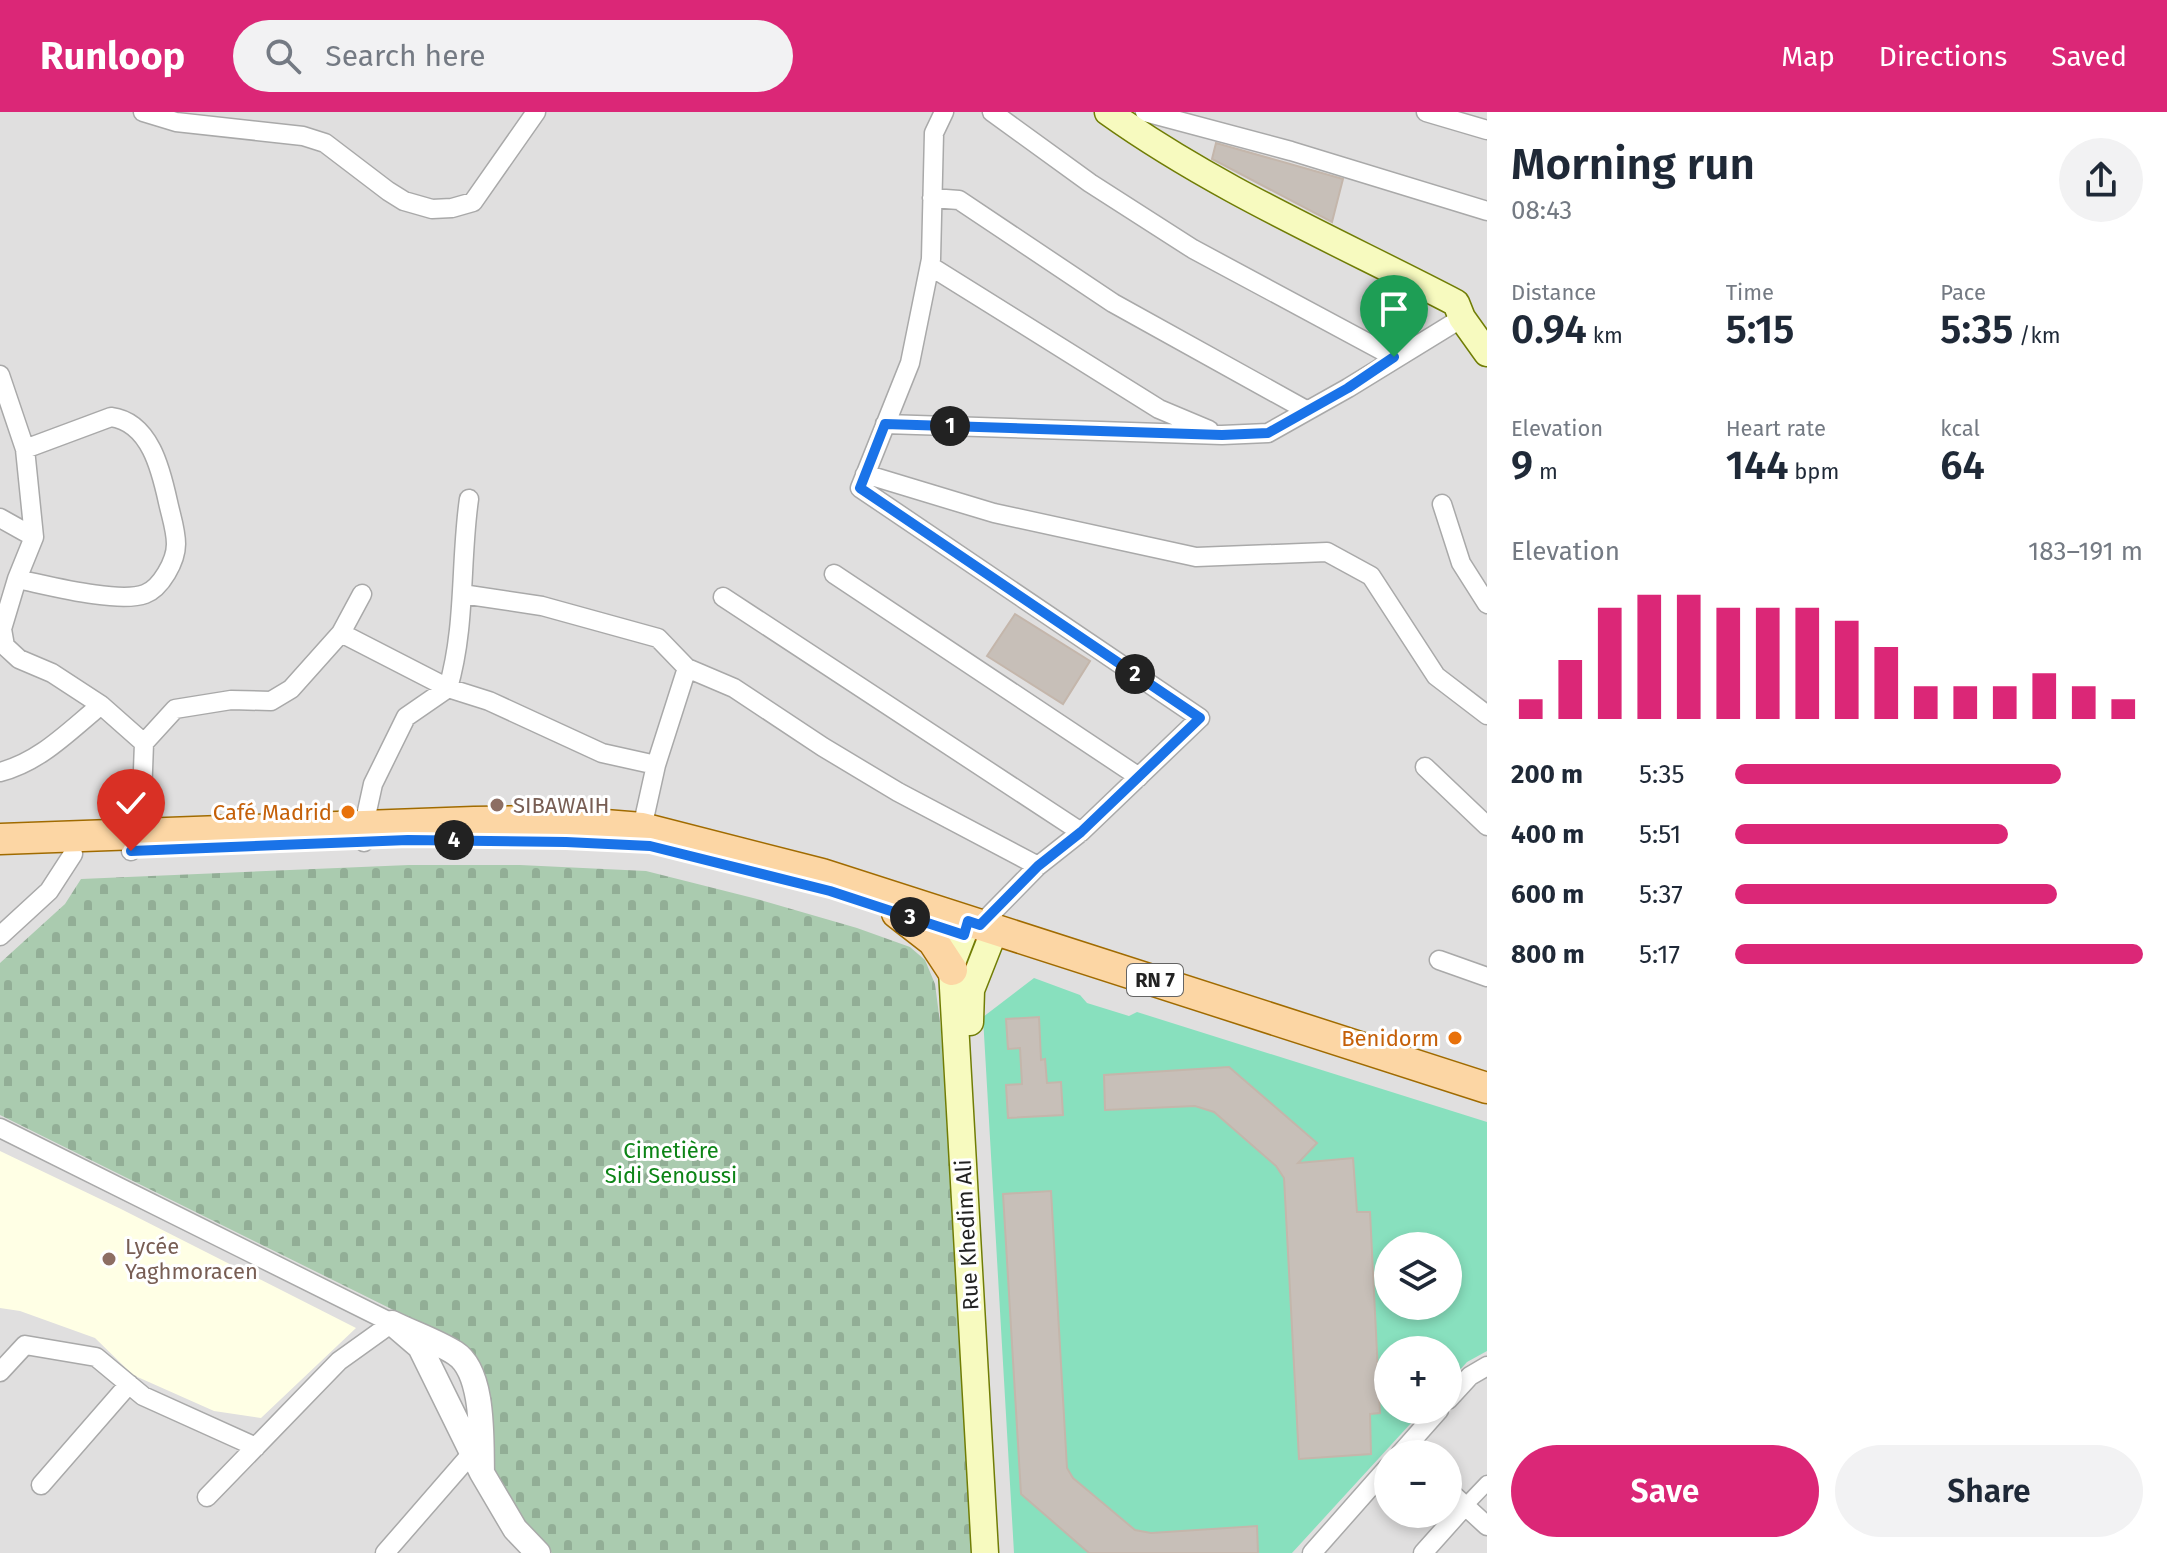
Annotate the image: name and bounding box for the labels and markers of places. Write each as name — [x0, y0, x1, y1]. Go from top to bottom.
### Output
pin — [1360, 275, 1428, 357]
pin: 1 — [930, 406, 970, 446]
pin: 2 — [1115, 654, 1155, 694]
pin — [97, 769, 165, 851]
place label: SIBAWAIH — [513, 792, 610, 819]
marker: SIBAWAIH — [488, 796, 506, 814]
place label: Café Madrid — [213, 799, 332, 826]
marker: Café Madrid — [339, 803, 357, 821]
pin: 4 — [434, 820, 474, 860]
pin: 3 — [890, 897, 930, 937]
place label: Benidorm — [1341, 1025, 1439, 1052]
marker: Benidorm — [1446, 1029, 1464, 1047]
place label: Lycée Yaghmoracen — [125, 1233, 258, 1285]
marker: Lycée Yaghmoracen — [100, 1250, 118, 1268]

